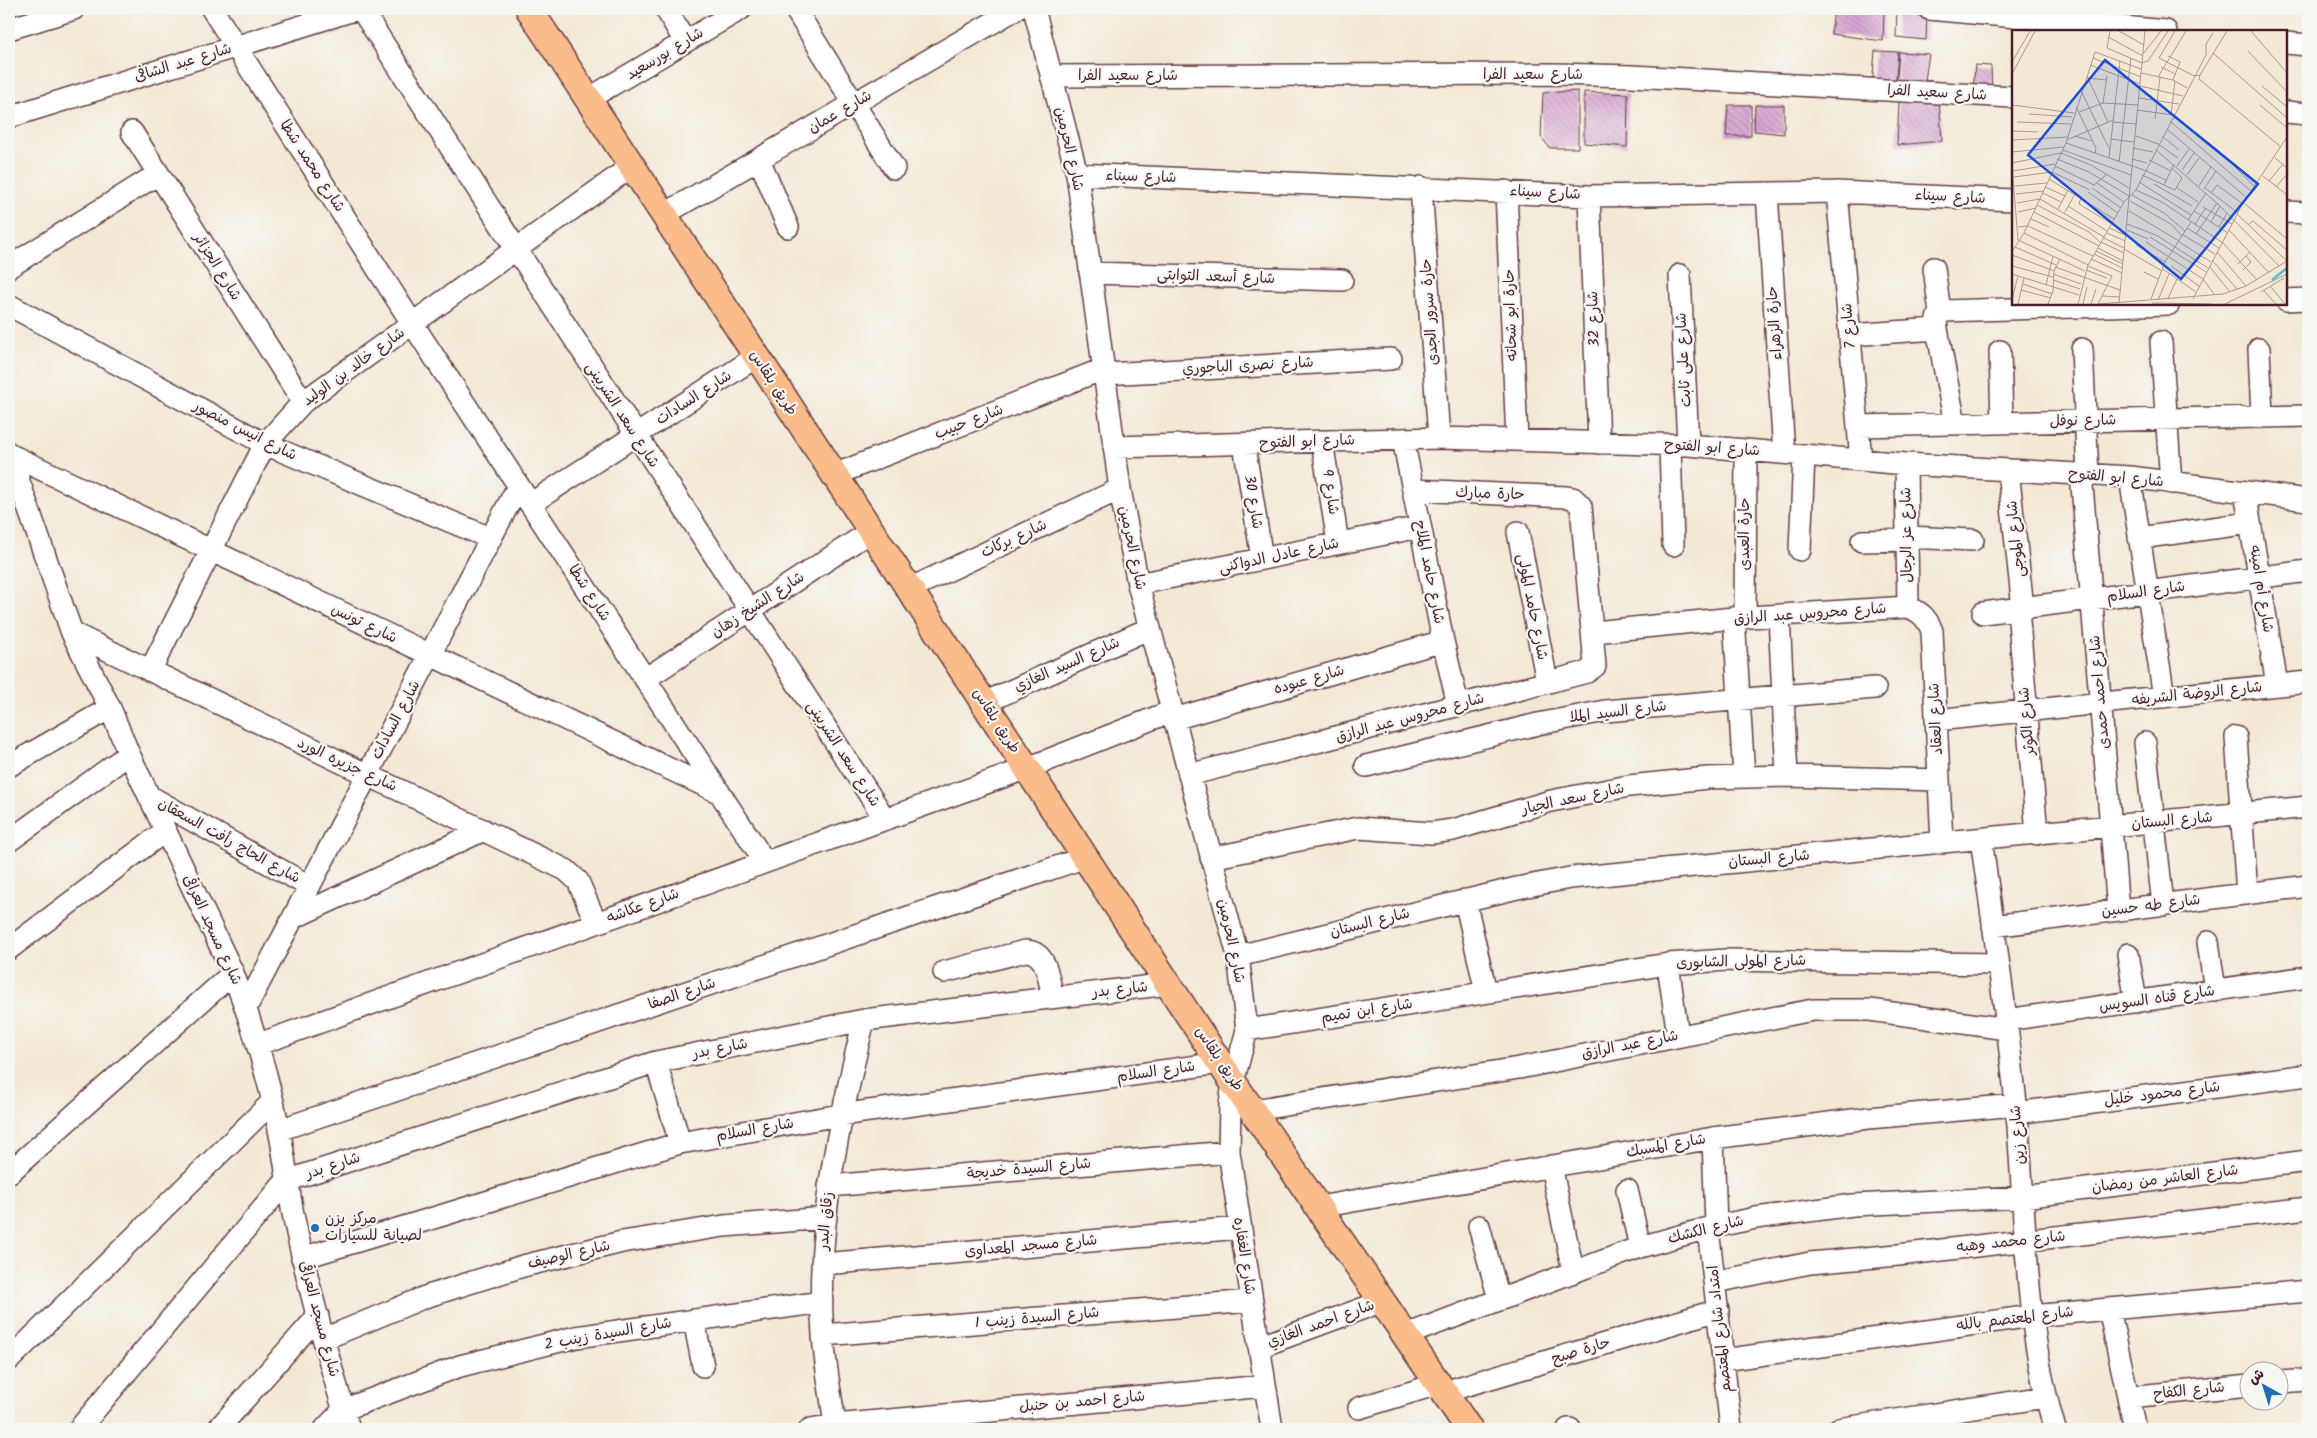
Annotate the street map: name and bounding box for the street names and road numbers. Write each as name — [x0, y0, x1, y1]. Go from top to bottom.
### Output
street label: شارع بورسعيد — [622, 21, 708, 87]
street label: شارع عبد الشافى — [131, 37, 235, 89]
street label: شارع سعيد الفرا — [1483, 63, 1583, 87]
street label: شارع سعيد الفرا — [1078, 64, 1178, 88]
street label: شارع سعيد الفرا — [1887, 78, 1987, 108]
street label: شارع عمان — [803, 84, 877, 140]
street label: شارع الحرمين — [1048, 105, 1090, 193]
street label: شارع محمد شطا — [273, 115, 351, 217]
street label: شارع سيناء — [1105, 164, 1177, 190]
street label: شارع سيناء — [1509, 179, 1581, 207]
street label: شارع سيناء — [1914, 183, 1986, 211]
street label: شارع الجزائر — [186, 227, 247, 306]
street label: حارة سرور الجدى — [1414, 258, 1446, 366]
street label: شارع أسعد التوابتى — [1156, 263, 1276, 291]
street label: حارة ابو شحاته — [1497, 268, 1525, 362]
street label: حارة الزهراء — [1760, 285, 1790, 361]
street label: شارع 32 — [1581, 291, 1607, 347]
street label: شارع 7 — [1835, 302, 1863, 350]
street label: شارع على ثابت — [1670, 312, 1698, 408]
street label: شارع خالد بن الوليد — [298, 321, 410, 413]
street label: طريق بلقاس — [743, 345, 803, 421]
street label: شارع نصرى الباجوري — [1182, 351, 1314, 381]
street label: شارع سعد الشربينى — [579, 357, 665, 473]
street label: شارع السادات — [651, 364, 737, 432]
street label: شارع انيس منصور — [188, 394, 301, 467]
street label: شارع حبيب — [931, 398, 1007, 446]
street label: شارع نوفل — [2049, 408, 2117, 434]
street label: شارع ابو الفتوح — [1259, 428, 1355, 456]
street label: شارع ابو الفتوح — [1663, 433, 1761, 463]
street label: شارع ابو الفتوح — [2067, 462, 2165, 494]
street label: شارع 9 — [1315, 467, 1345, 517]
street label: شارع 30 — [1237, 473, 1269, 531]
street label: حارة مبارك — [1455, 481, 1525, 507]
street label: شارع عز الرجال — [1894, 487, 1920, 583]
street label: حارة العبدى — [1733, 498, 1757, 570]
street label: شارع الموجى — [2000, 499, 2032, 579]
street label: شارع الحرمين — [1111, 504, 1153, 592]
street label: شارع بركات — [977, 513, 1051, 565]
street label: شارع حامد الملاح — [1407, 518, 1451, 626]
street label: شارع عادل الدواكنى — [1217, 532, 1341, 580]
street label: شارع أم امينه — [2242, 543, 2280, 635]
street label: شارع حامد المولى — [1510, 552, 1554, 662]
street label: شارع شطا — [562, 560, 616, 626]
street label: شارع الشيخ زهان — [706, 566, 810, 644]
street label: شارع السلام — [2105, 575, 2187, 609]
street label: شارع محروس عبد الرازق — [1733, 597, 1887, 631]
street label: شارع تونس — [327, 598, 401, 650]
street label: شارع السيد الغازي — [1010, 631, 1124, 699]
street label: شارع احمد حمدى — [2083, 634, 2117, 750]
street label: شارع عبوده — [1271, 658, 1347, 702]
street label: شارع الروضة الشريفه — [2131, 675, 2263, 713]
street label: شارع السادات — [365, 676, 427, 764]
street label: شارع العقاد — [1922, 682, 1950, 756]
street label: طريق بلقاس — [966, 683, 1026, 759]
street label: شارع الكوثر — [2012, 686, 2042, 758]
street label: شارع محروس عبد الرازق — [1333, 687, 1487, 749]
street label: شارع السيد الملا — [1568, 694, 1668, 730]
street label: شارع سعد الشربينى — [800, 696, 886, 812]
street label: شارع جزيره الورد — [293, 731, 401, 799]
street label: شارع سعد الجيار — [1519, 776, 1626, 822]
street label: شارع الحاج رأفت السعقان — [153, 792, 305, 890]
street label: شارع البستان — [2130, 805, 2214, 837]
street label: شارع البستان — [1727, 843, 1811, 875]
street label: شارع مسجد العراقى — [176, 871, 248, 989]
street label: شارع عكاشه — [603, 882, 683, 930]
street label: شارع طه حسين — [2100, 888, 2202, 924]
street label: شارع الحرمين — [1210, 897, 1252, 985]
street label: شارع البستان — [1327, 901, 1413, 945]
street label: شارع المولى الشابورى — [1676, 949, 1806, 975]
street label: شارع الصفا — [645, 971, 719, 1017]
street label: شارع بدر — [1090, 975, 1149, 1005]
street label: شارع قناه السويس — [2098, 979, 2216, 1019]
street label: شارع ابن تميم — [1320, 992, 1414, 1030]
street label: طريق بلقاس — [1188, 1022, 1250, 1096]
street label: شارع عبد الرازق — [1579, 1024, 1681, 1066]
street label: شارع بدر — [689, 1032, 750, 1066]
street label: شارع السلام — [1115, 1055, 1197, 1089]
street label: شارع محمود خليل — [2103, 1075, 2221, 1113]
street label: شارع زين — [2003, 1104, 2033, 1166]
street label: شارع السلام — [714, 1111, 796, 1149]
street label: شارع المسبك — [1624, 1127, 1708, 1165]
street label: شارع بدر — [302, 1146, 363, 1186]
street label: شارع السيدة خديجة — [966, 1152, 1092, 1186]
street label: شارع العاشر من رمضان — [2090, 1158, 2240, 1200]
street label: زقاق البدر — [811, 1191, 841, 1252]
street label: شارع الكشك — [1665, 1209, 1747, 1251]
street label: شارع الغفاره — [1226, 1215, 1262, 1297]
street label: شارع محمد وهبه — [1955, 1224, 2067, 1260]
street label: شارع مسجد المعداوى — [964, 1228, 1098, 1264]
street label: شارع الوصيف — [525, 1234, 613, 1276]
street label: شارع مسجد العراقى — [292, 1258, 346, 1380]
street label: امتداد شارع المعتصم — [1701, 1264, 1739, 1394]
street label: شارع احمد الغازي — [1264, 1293, 1378, 1355]
street label: شارع المعتصم بالله — [1955, 1300, 2075, 1338]
street label: شارع السيدة زينب 1 — [974, 1301, 1100, 1335]
street label: شارع السيدة زينب 2 — [542, 1311, 674, 1357]
street label: حارة صبح — [1549, 1331, 1613, 1371]
street label: شارع الكفاح — [2152, 1375, 2226, 1407]
street label: شارع احمد بن حنبل — [1018, 1385, 1146, 1419]

